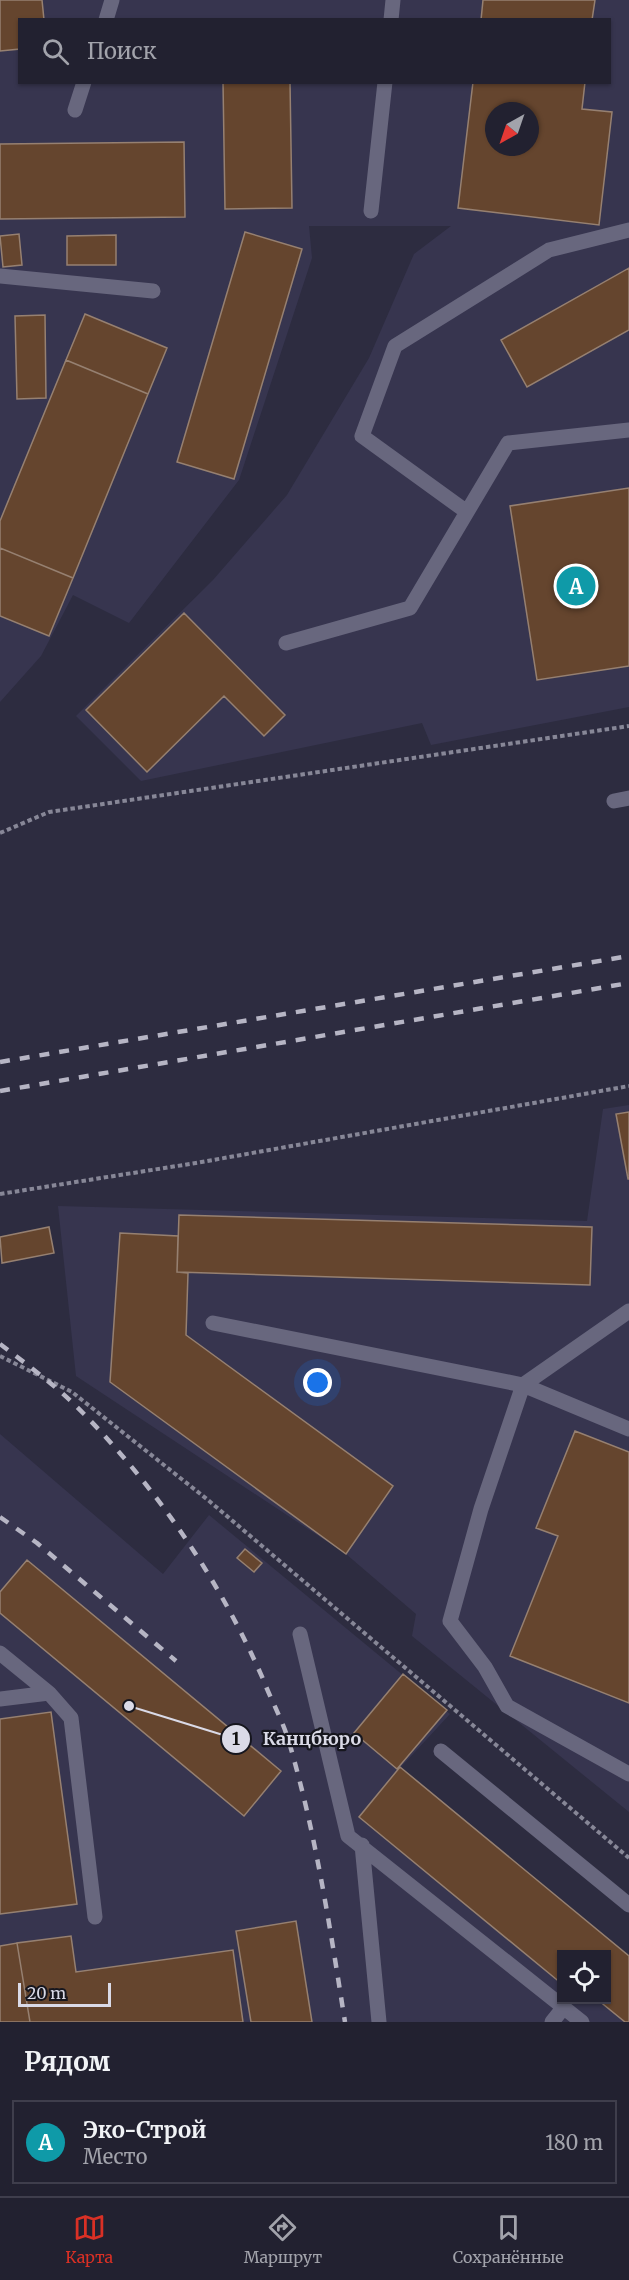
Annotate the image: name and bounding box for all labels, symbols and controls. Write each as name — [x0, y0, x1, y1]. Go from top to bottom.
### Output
search box — [18, 18, 611, 84]
icon: search — [39, 35, 72, 68]
text: Поиск — [87, 37, 157, 65]
north arrow — [485, 102, 539, 156]
pin: A — [556, 564, 596, 608]
your location — [303, 1368, 332, 1397]
callout: Канцбюро — [221, 1721, 373, 1757]
text: 1 — [232, 1727, 240, 1750]
text: Канцбюро — [263, 1727, 361, 1750]
map controls — [557, 1950, 611, 2004]
button: locate — [557, 1950, 611, 2004]
scale bar — [18, 1980, 111, 2008]
text: 20 m — [27, 1983, 66, 2003]
text: Рядом — [24, 2045, 110, 2078]
text: Эко-Строй — [83, 2116, 207, 2144]
text: A — [38, 2130, 53, 2155]
text: 180 m — [545, 2130, 603, 2155]
text: Место — [83, 2144, 147, 2169]
tab: Карта — [65, 2211, 113, 2267]
tab: Маршрут — [244, 2211, 322, 2267]
tab: Сохранённые — [453, 2211, 564, 2267]

